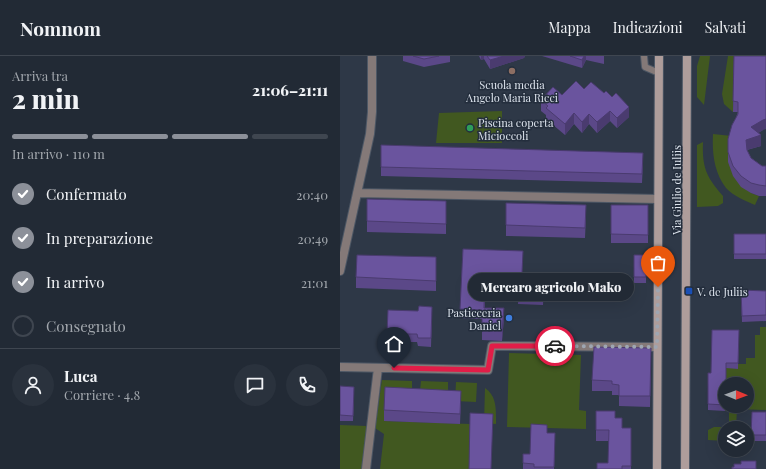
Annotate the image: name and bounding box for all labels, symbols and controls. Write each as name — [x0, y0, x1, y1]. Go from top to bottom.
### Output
text: Nomnom — [20, 15, 101, 41]
text: Mappa — [548, 18, 591, 37]
text: Indicazioni — [613, 18, 683, 37]
text: Salvati — [705, 18, 746, 37]
marker: Scuola media Angelo Maria Ricci — [507, 66, 517, 76]
text: Arriva tra — [12, 67, 68, 84]
place label: Scuola media Angelo Maria Ricci — [465, 77, 558, 105]
text: 21:06–21:11 — [252, 80, 328, 100]
text: 2 min — [12, 81, 80, 116]
place label: Piscina coperta Micioccoli — [478, 115, 554, 143]
marker: Piscina coperta Micioccoli — [465, 123, 475, 133]
text: In arrivo · 110 m — [12, 145, 105, 162]
street label: Via Giulio de Iuliis — [669, 145, 684, 236]
icon: check — [12, 183, 34, 205]
text: Confermato — [46, 184, 127, 204]
text: 20:40 — [296, 186, 328, 203]
icon: check — [12, 227, 34, 249]
text: In preparazione — [46, 228, 153, 248]
text: 20:49 — [297, 230, 328, 247]
pin — [641, 246, 675, 287]
icon: bag — [647, 252, 669, 274]
icon: check — [12, 271, 34, 293]
text: In arrivo — [46, 272, 104, 292]
callout: Mercaro agricolo Mako — [468, 273, 634, 301]
text: 21:01 — [301, 274, 328, 291]
text: Mercaro agricolo Mako — [481, 278, 621, 295]
place label: V. de Juliis — [696, 284, 748, 299]
marker: V. de Juliis — [684, 286, 694, 296]
place label: Pasticceria Daniel — [447, 305, 502, 333]
marker: Pasticceria Daniel — [504, 313, 514, 323]
text: Consegnato — [46, 316, 126, 336]
courier — [535, 326, 575, 366]
pin — [377, 327, 411, 368]
icon: home — [383, 333, 405, 355]
icon: car — [544, 335, 566, 357]
button: person — [12, 364, 54, 406]
button: chat — [234, 364, 276, 406]
button: phone — [286, 364, 328, 406]
text: Luca — [64, 366, 97, 386]
north arrow — [718, 377, 754, 413]
map controls — [718, 377, 754, 457]
text: Corriere · 4.8 — [64, 386, 140, 403]
button: layers — [718, 421, 754, 457]

